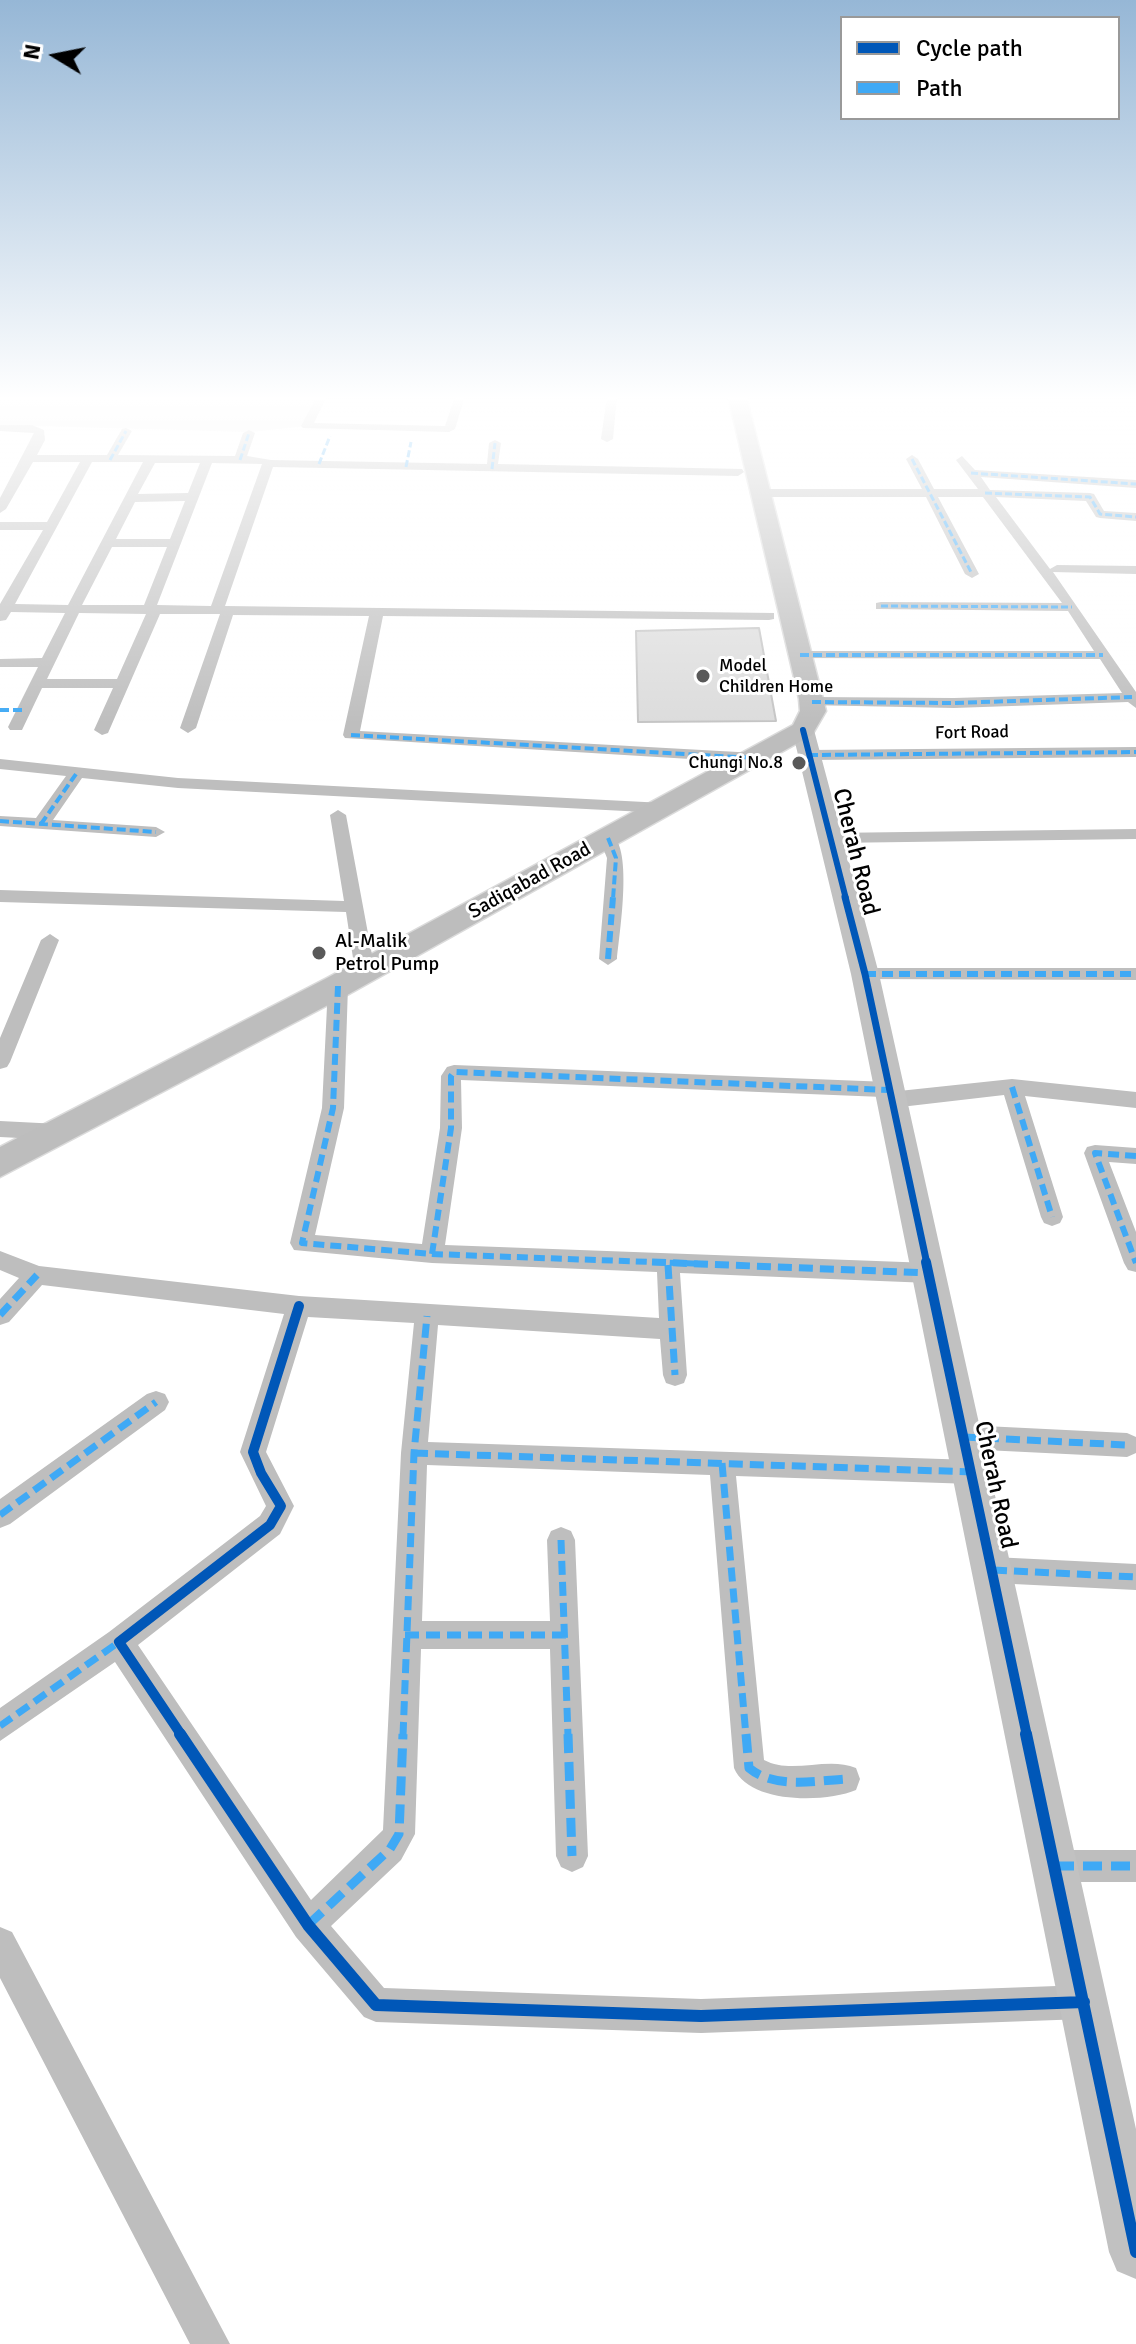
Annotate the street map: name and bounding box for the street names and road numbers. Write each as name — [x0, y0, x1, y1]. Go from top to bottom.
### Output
street label: Fort Road — [935, 722, 1009, 744]
street label: Cherah Road — [825, 785, 885, 919]
street label: Sadiqabad Road — [465, 837, 595, 925]
street label: Cherah Road — [967, 1418, 1023, 1552]

